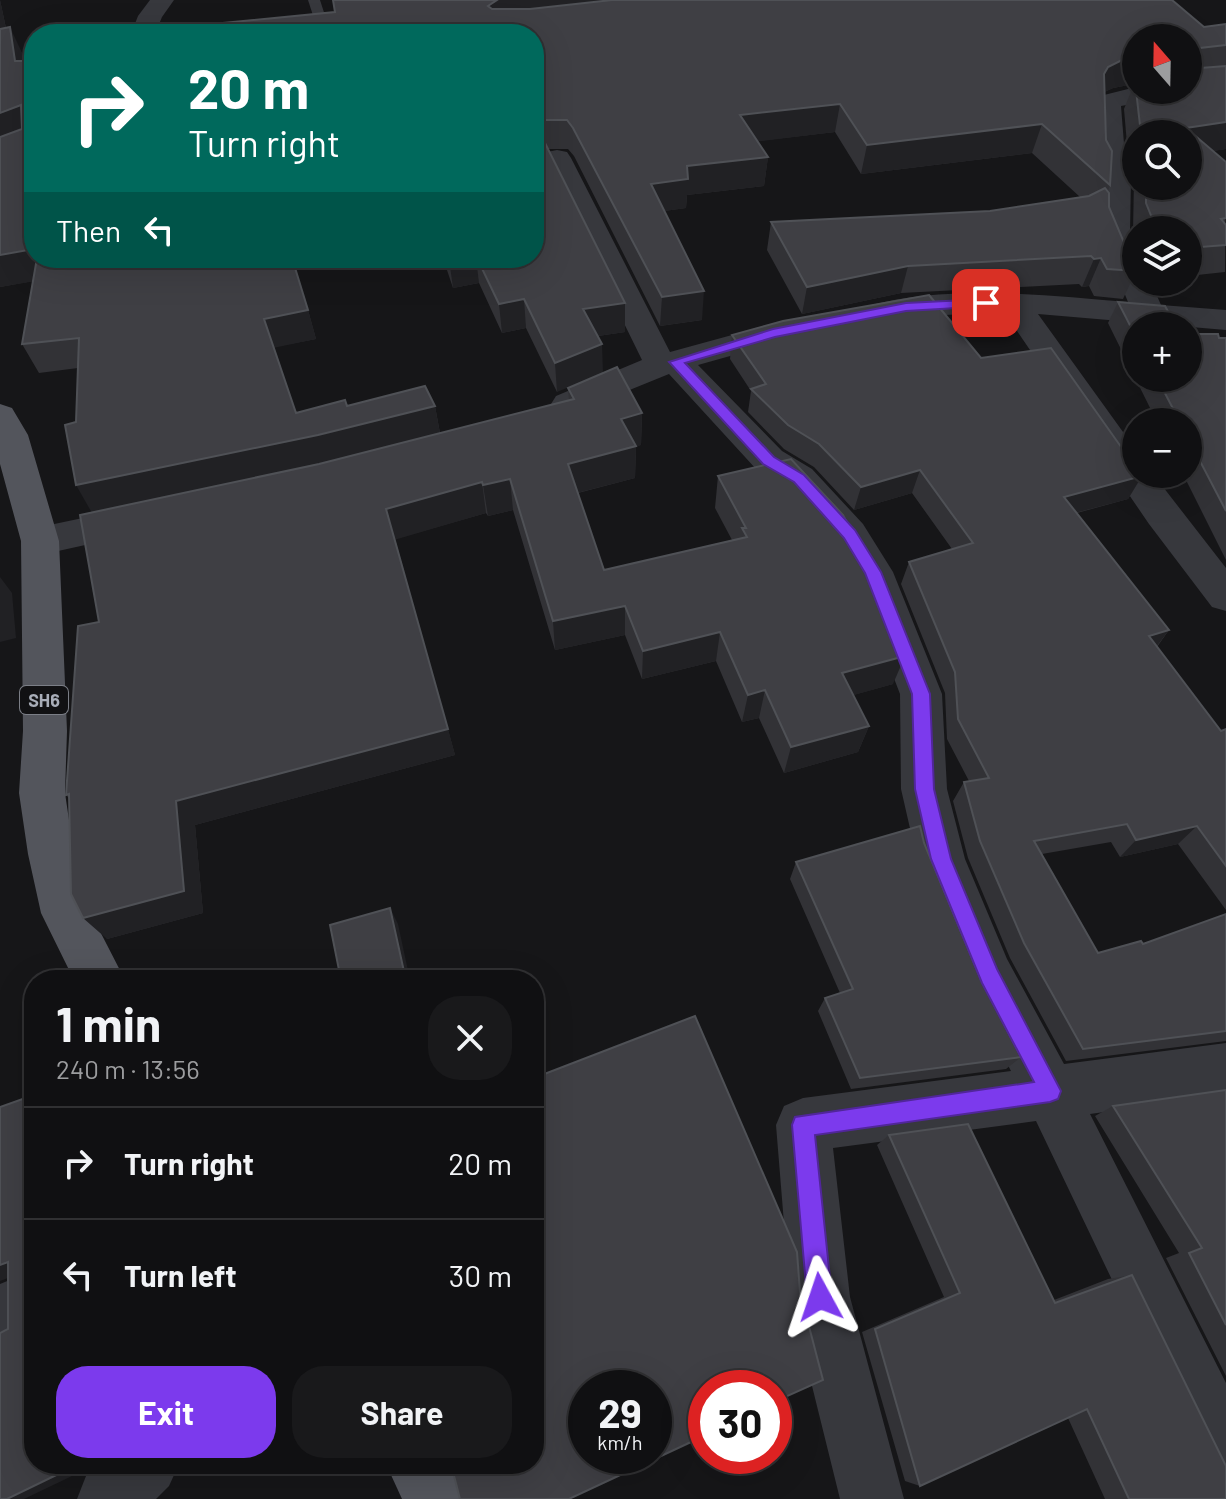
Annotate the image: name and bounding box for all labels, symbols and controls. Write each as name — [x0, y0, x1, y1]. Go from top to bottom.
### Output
north arrow — [1122, 24, 1202, 104]
map controls — [1122, 24, 1202, 488]
text: 20 m — [188, 53, 309, 120]
icon: right — [56, 56, 160, 160]
button: search — [1122, 120, 1202, 200]
text: Turn right — [188, 121, 340, 164]
icon: left — [137, 208, 181, 252]
text: Then — [56, 212, 121, 248]
button: layers — [1122, 216, 1202, 296]
pin — [952, 269, 1020, 337]
icon: arrive — [964, 281, 1008, 325]
button: + — [1122, 312, 1202, 392]
button: − — [1122, 408, 1202, 488]
road number: SH6 — [20, 686, 68, 714]
text: 1 min — [56, 994, 161, 1052]
button: close — [428, 996, 512, 1080]
text: 240 m · 13:56 — [56, 1053, 200, 1084]
icon: right — [56, 1141, 100, 1185]
text: Turn right — [124, 1145, 254, 1181]
text: 20 m — [448, 1145, 512, 1181]
icon: left — [56, 1253, 100, 1297]
position arrow — [778, 1255, 862, 1339]
text: Turn left — [124, 1257, 237, 1293]
text: 30 m — [449, 1257, 512, 1293]
button: Exit — [56, 1366, 276, 1458]
button: Share — [292, 1366, 512, 1458]
speed limit sign: 30 — [688, 1370, 792, 1474]
text: 29 — [598, 1388, 642, 1436]
text: km/h — [597, 1430, 643, 1454]

